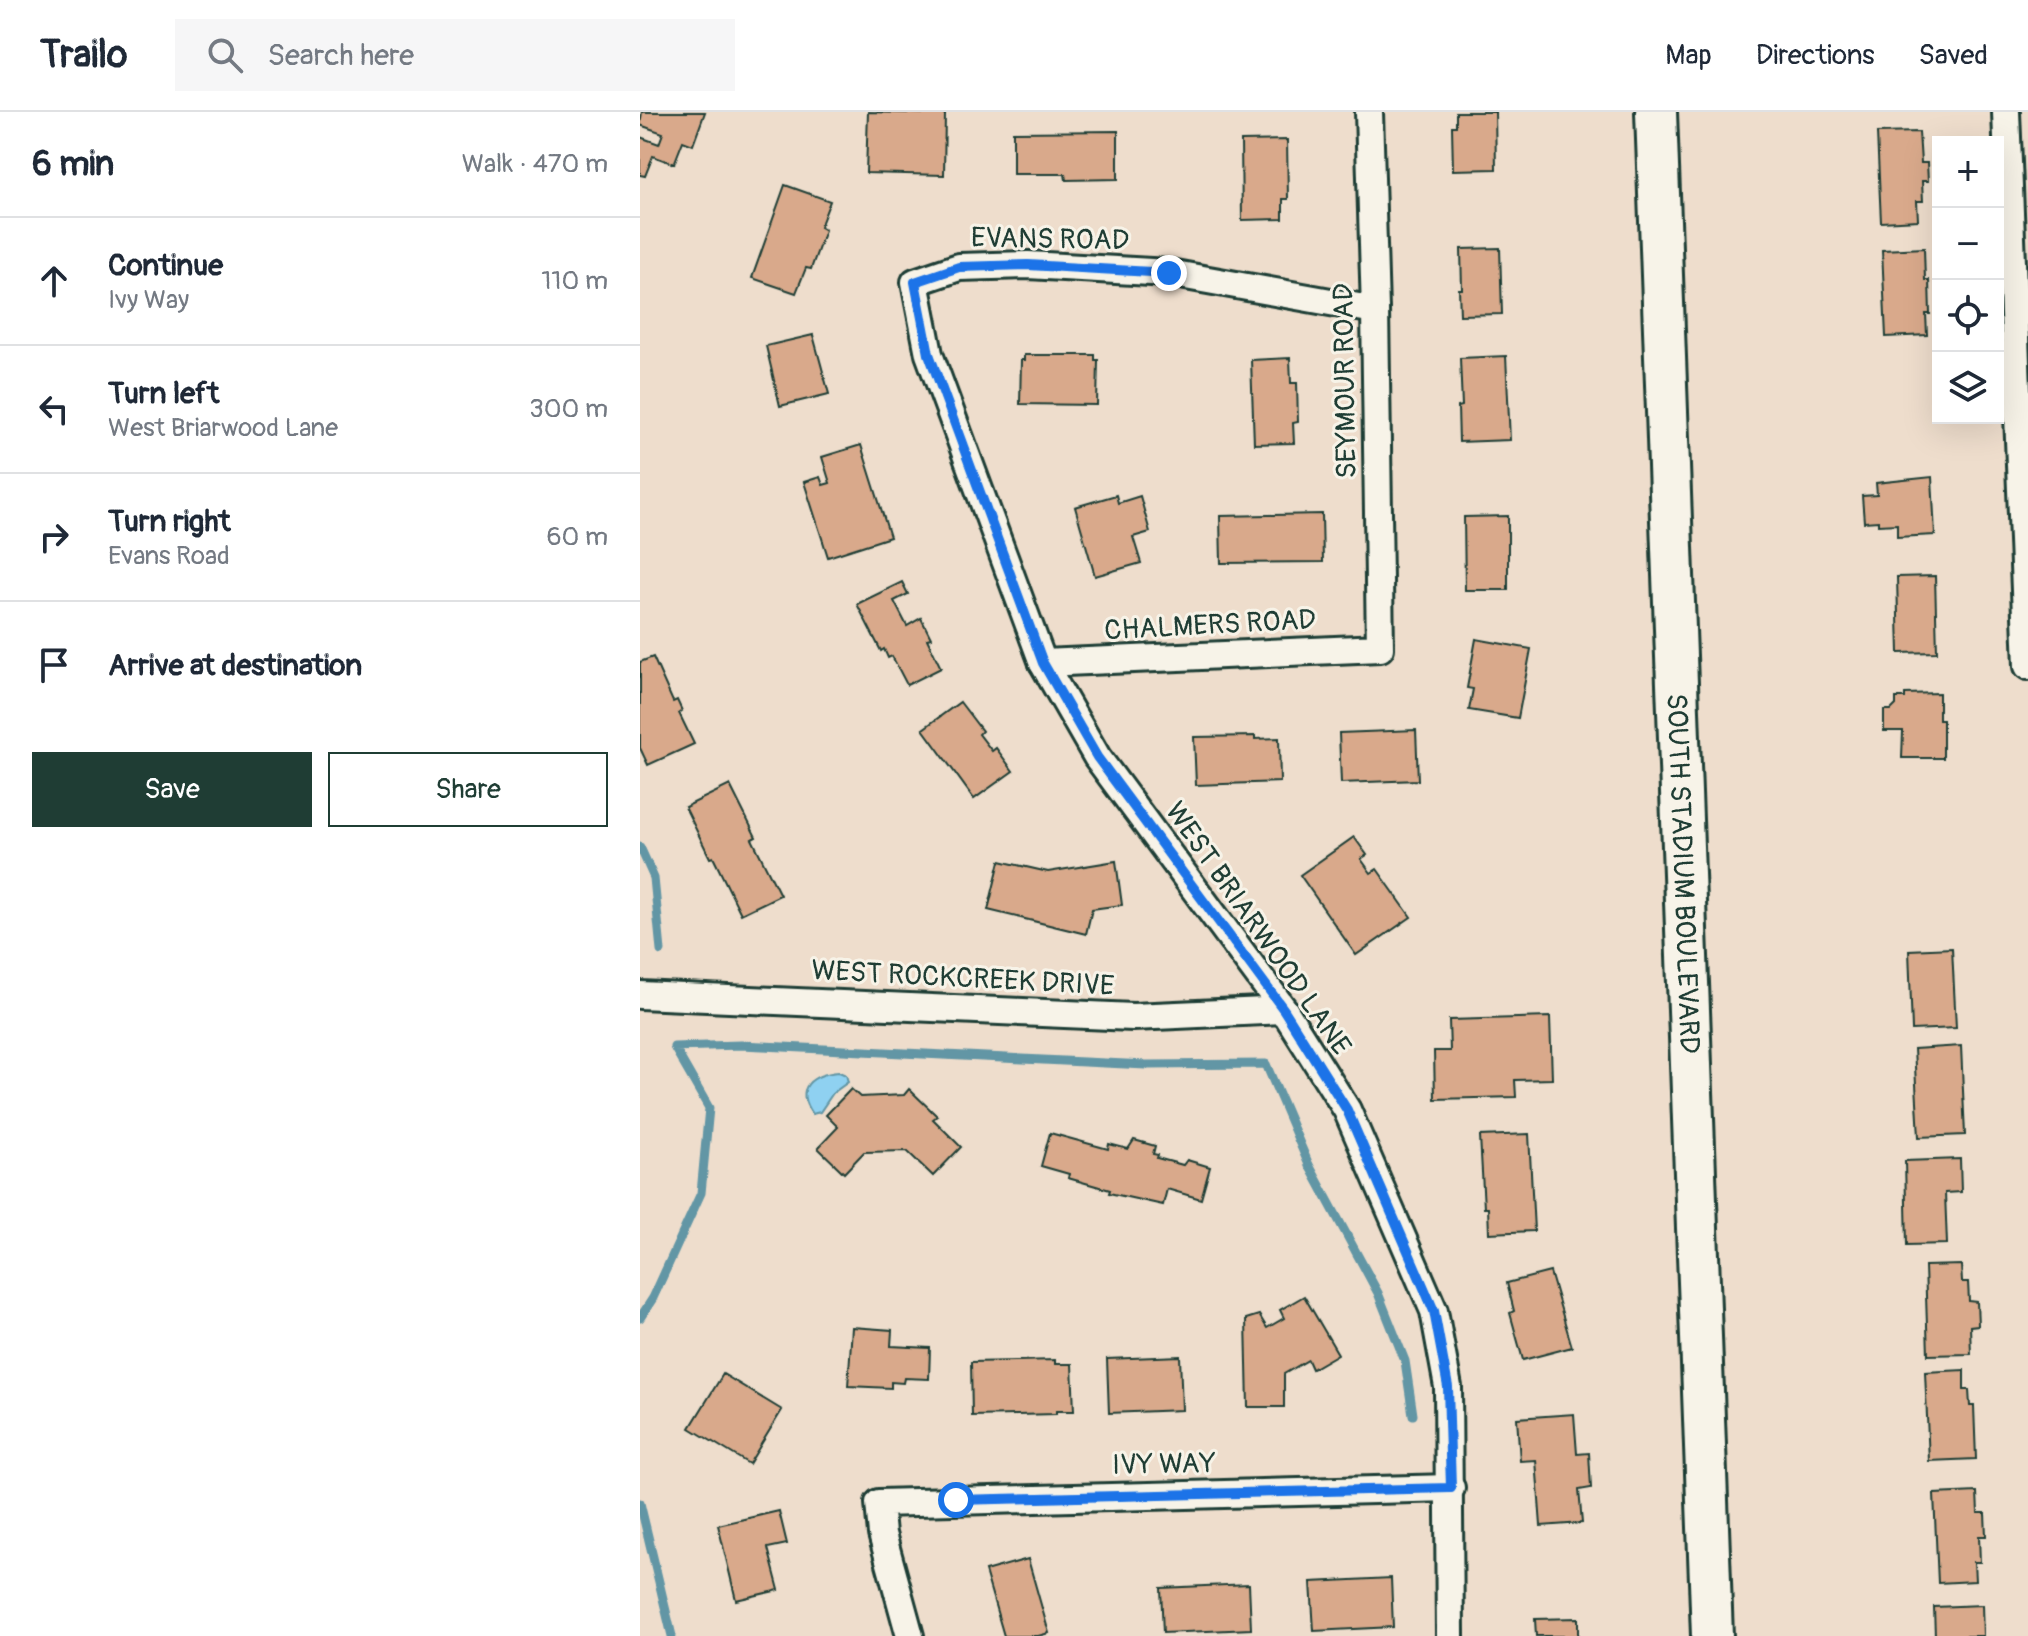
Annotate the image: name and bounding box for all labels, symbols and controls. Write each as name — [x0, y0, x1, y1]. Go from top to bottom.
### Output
search box — [175, 19, 735, 91]
text: Trailo — [40, 31, 127, 79]
icon: search — [203, 33, 247, 77]
text: Search here — [267, 37, 414, 74]
text: Map — [1665, 38, 1712, 73]
text: Directions — [1756, 38, 1875, 73]
text: Saved — [1919, 38, 1988, 73]
map controls — [1932, 136, 2004, 424]
button: + — [1932, 136, 2004, 208]
text: 6 min — [32, 143, 114, 186]
text: Walk · 470 m — [462, 148, 608, 180]
button: − — [1932, 208, 2004, 280]
street label: EVANS ROAD — [970, 221, 1129, 258]
text: Continue — [108, 247, 223, 284]
route end — [1151, 255, 1187, 291]
icon: ahead — [32, 259, 76, 303]
text: 110 m — [541, 265, 608, 297]
button: locate — [1932, 280, 2004, 352]
street label: SEYMOUR ROAD — [1326, 283, 1365, 479]
text: Ivy Way — [108, 284, 189, 316]
button: layers — [1932, 352, 2004, 424]
text: Turn left — [108, 375, 219, 412]
icon: left — [32, 387, 76, 431]
text: 300 m — [529, 393, 608, 425]
text: West Briarwood Lane — [108, 412, 338, 444]
text: Turn right — [108, 503, 231, 540]
icon: right — [32, 515, 76, 559]
text: 60 m — [546, 521, 608, 553]
text: Evans Road — [108, 540, 230, 572]
street label: CHALMERS ROAD — [1103, 602, 1317, 649]
icon: arrive — [32, 643, 76, 687]
text: Arrive at destination — [108, 647, 362, 684]
street label: SOUTH STADIUM BOULEVARD — [1658, 693, 1707, 1054]
button: Save — [32, 752, 312, 827]
button: Share — [328, 752, 608, 827]
street label: WEST BRIARWOOD LANE — [1157, 795, 1359, 1062]
street label: WEST ROCKCREEK DRIVE — [811, 953, 1115, 1004]
street label: IVY WAY — [1112, 1446, 1216, 1483]
route start — [938, 1482, 974, 1518]

